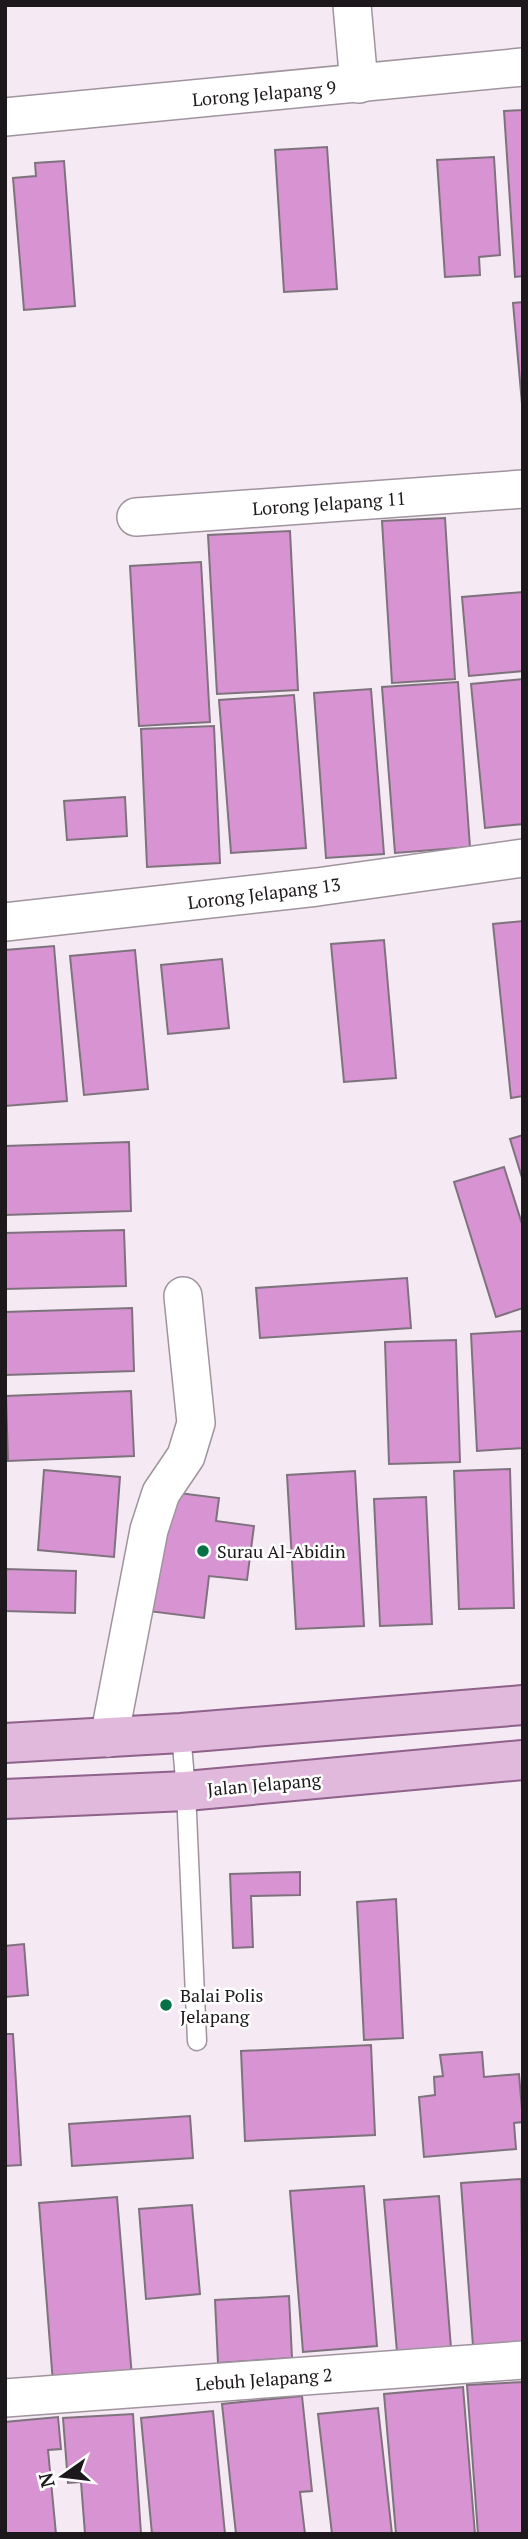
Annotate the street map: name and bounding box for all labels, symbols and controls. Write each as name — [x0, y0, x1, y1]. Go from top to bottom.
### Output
street label: Lorong Jelapang 9 — [191, 75, 337, 111]
street label: Lorong Jelapang 11 — [251, 486, 407, 520]
street label: Lorong Jelapang 13 — [186, 872, 342, 914]
place label: Surau Al-Abidin — [217, 1539, 346, 1563]
marker: Surau Al-Abidin — [195, 1543, 211, 1559]
street label: Jalan Jelapang — [206, 1767, 322, 1801]
place label: Balai Polis Jelapang — [180, 1983, 263, 2028]
marker: Balai Polis Jelapang — [158, 1997, 174, 2013]
street label: Lebuh Jelapang 2 — [195, 2362, 333, 2396]
north arrow — [28, 2441, 98, 2511]
text: N — [32, 2470, 60, 2490]

